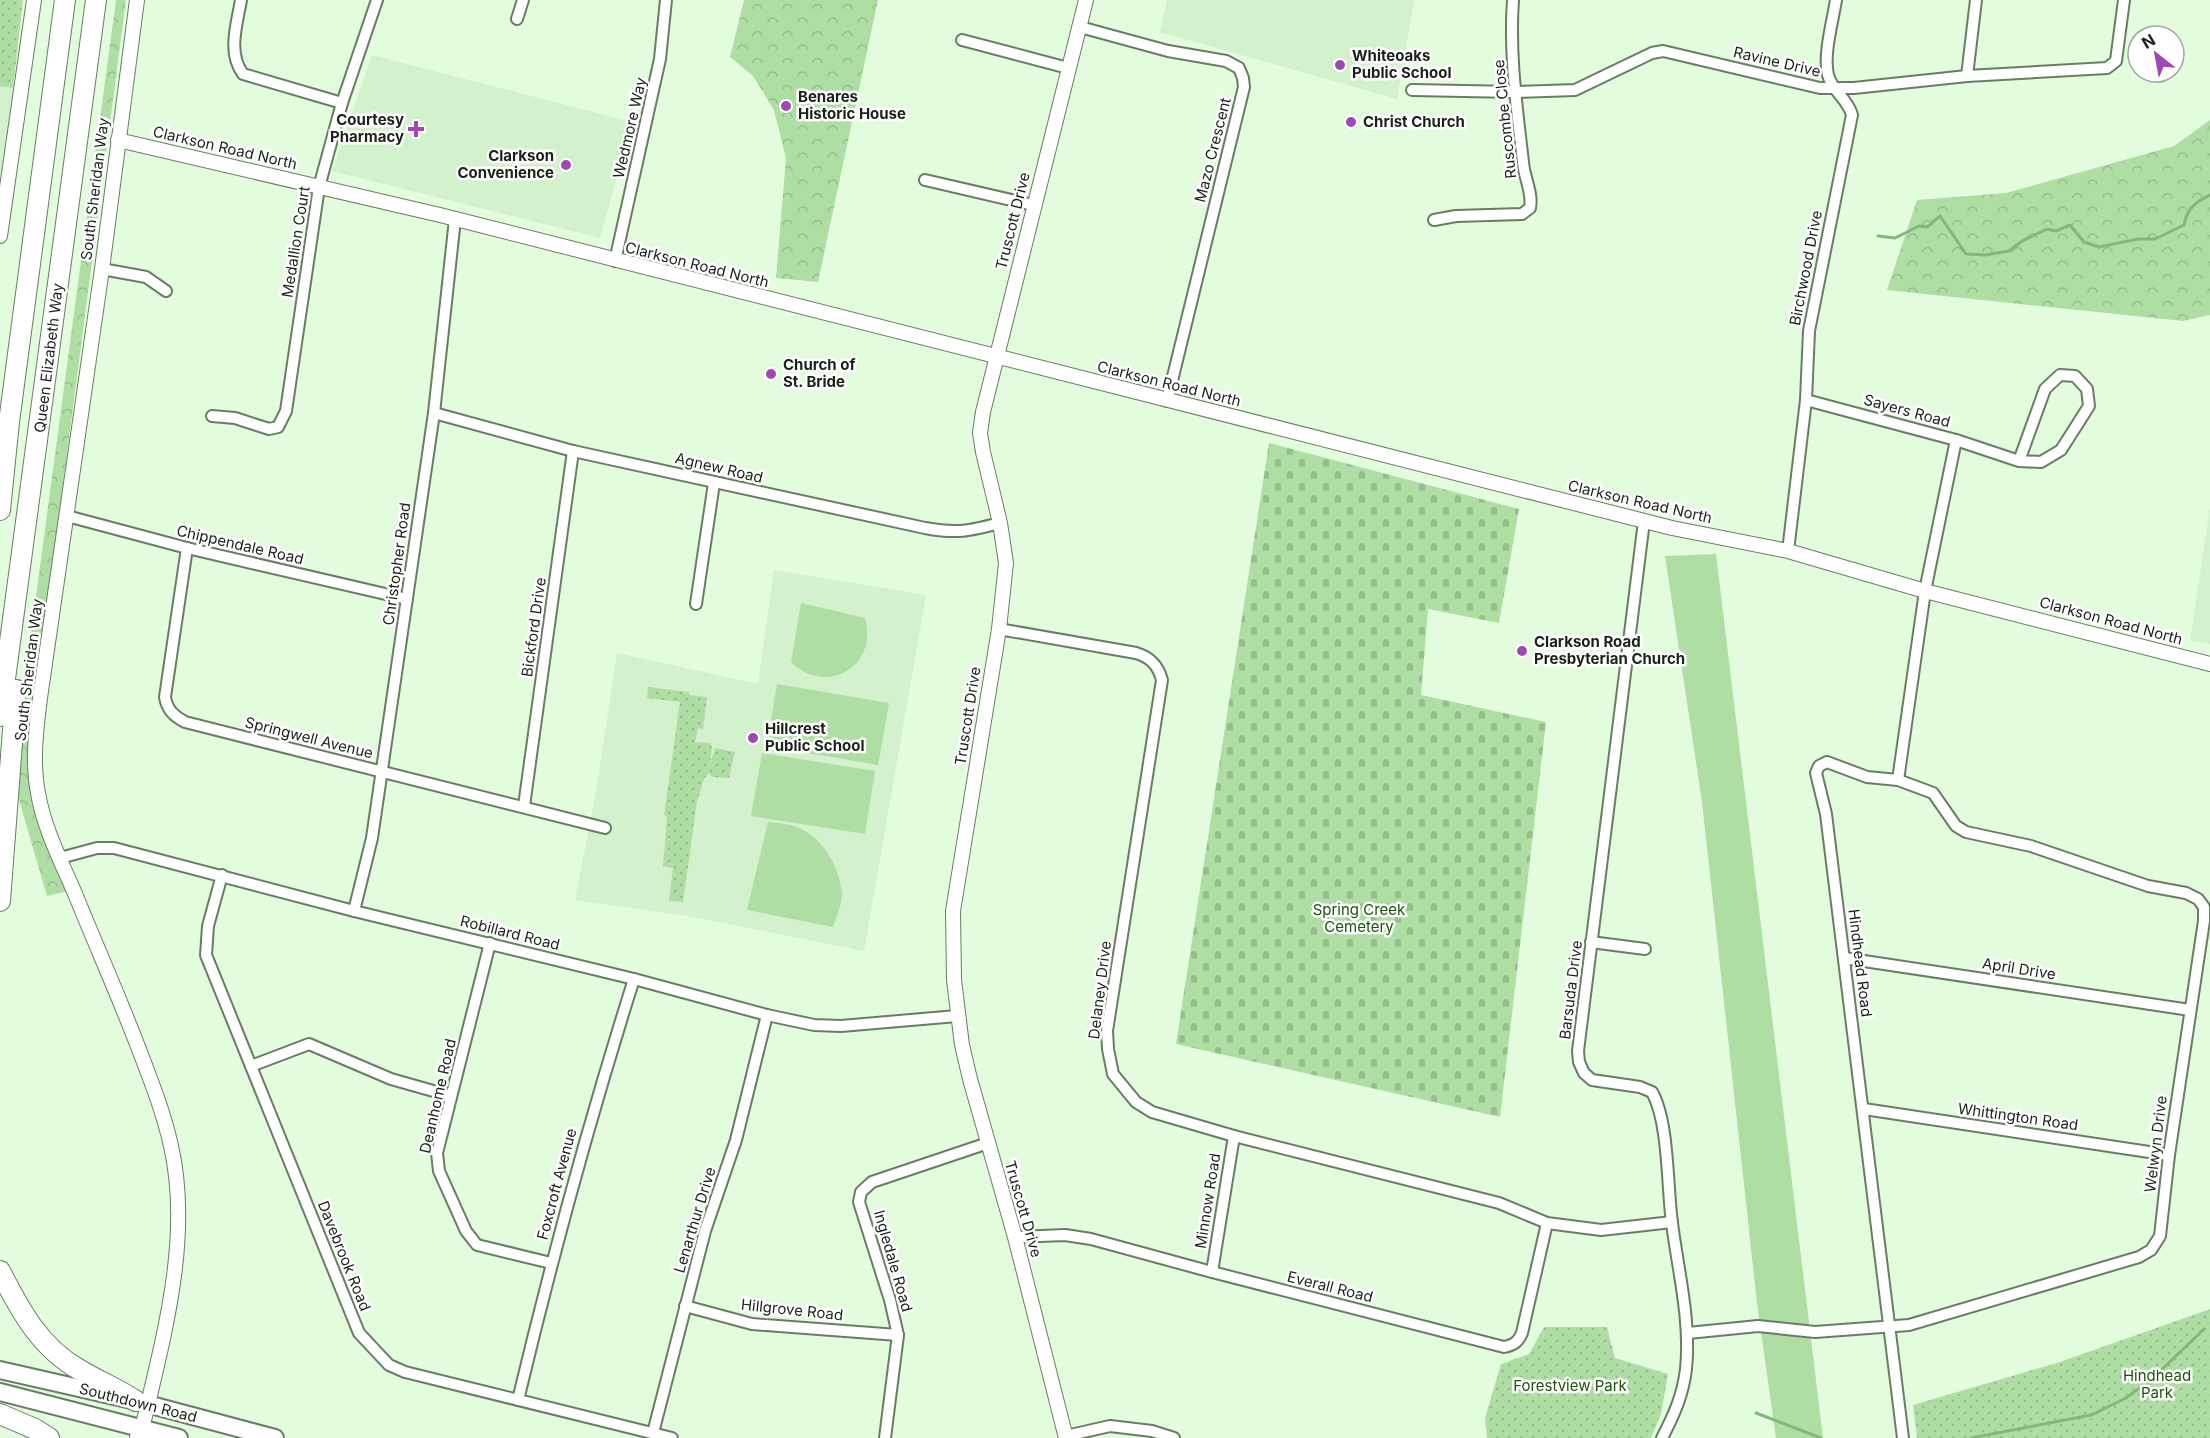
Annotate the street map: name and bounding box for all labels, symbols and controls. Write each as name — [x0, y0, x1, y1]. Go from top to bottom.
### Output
north arrow — [2126, 24, 2186, 84]
text: N — [2138, 29, 2159, 53]
street label: Ravine Drive — [1732, 42, 1823, 81]
place label: Whiteoaks Public School — [1352, 46, 1451, 82]
marker: Whiteoaks Public School — [1333, 58, 1347, 72]
street label: Ruscombe Close — [1489, 59, 1520, 179]
street label: Wedmore Way — [609, 75, 650, 180]
place label: Benares Historic House — [798, 87, 906, 123]
street label: Mazo Crescent — [1190, 95, 1235, 204]
marker: Benares Historic House — [779, 99, 793, 113]
place label: Courtesy Pharmacy — [330, 110, 404, 146]
place label: Christ Church — [1363, 112, 1465, 131]
marker: Christ Church — [1344, 115, 1358, 129]
street label: South Sheridan Way — [76, 116, 113, 261]
street label: Clarkson Road North — [151, 122, 299, 173]
marker: Courtesy Pharmacy — [409, 122, 423, 136]
place label: Clarkson Convenience — [458, 146, 554, 182]
marker: Clarkson Convenience — [559, 158, 573, 172]
street label: Truscott Drive — [991, 170, 1034, 272]
street label: Medallion Court — [277, 185, 314, 299]
street label: Birchwood Drive — [1785, 209, 1826, 327]
street label: Clarkson Road North — [623, 237, 771, 292]
street label: Queen Elizabeth Way — [30, 282, 67, 434]
place label: Church of St. Bride — [783, 355, 855, 391]
street label: Clarkson Road North — [1095, 356, 1243, 411]
marker: Church of St. Bride — [764, 367, 778, 381]
street label: Sayers Road — [1862, 390, 1952, 431]
street label: Agnew Road — [673, 448, 765, 487]
street label: Clarkson Road North — [1566, 476, 1714, 527]
street label: Christopher Road — [378, 501, 415, 627]
street label: Chippendale Road — [175, 521, 305, 568]
street label: Bickford Drive — [517, 576, 550, 678]
street label: Clarkson Road North — [2037, 592, 2185, 649]
street label: South Sheridan Way — [10, 597, 47, 742]
place label: Clarkson Road Presbyterian Church — [1534, 632, 1685, 668]
marker: Clarkson Road Presbyterian Church — [1515, 644, 1529, 658]
street label: Truscott Drive — [950, 665, 985, 767]
street label: Springwell Avenue — [243, 712, 375, 763]
place label: Hillcrest Public School — [765, 719, 864, 755]
marker: Hillcrest Public School — [746, 731, 760, 745]
park label: Spring Creek Cemetery — [1313, 900, 1406, 936]
street label: Hindhead Road — [1844, 908, 1877, 1018]
street label: Robillard Road — [458, 911, 562, 954]
street label: Barsuda Drive — [1555, 939, 1586, 1041]
street label: Delaney Drive — [1084, 940, 1115, 1040]
street label: April Drive — [1981, 953, 2057, 984]
street label: Deanhome Road — [415, 1037, 460, 1155]
street label: Welwyn Drive — [2140, 1094, 2171, 1193]
street label: Whittington Road — [1957, 1099, 2080, 1134]
street label: Foxcroft Avenue — [533, 1126, 581, 1242]
street label: Minnow Road — [1191, 1152, 1224, 1250]
street label: Truscott Drive — [1001, 1158, 1046, 1259]
street label: Lenarthur Drive — [669, 1164, 720, 1275]
street label: Davebrook Road — [314, 1198, 375, 1314]
street label: Ingledale Road — [870, 1208, 917, 1314]
street label: Everall Road — [1285, 1267, 1375, 1306]
street label: Hillgrove Road — [740, 1295, 844, 1324]
park label: Hindhead Park — [2123, 1366, 2191, 1402]
park label: Forestview Park — [1513, 1376, 1628, 1395]
street label: Southdown Road — [77, 1379, 199, 1426]

